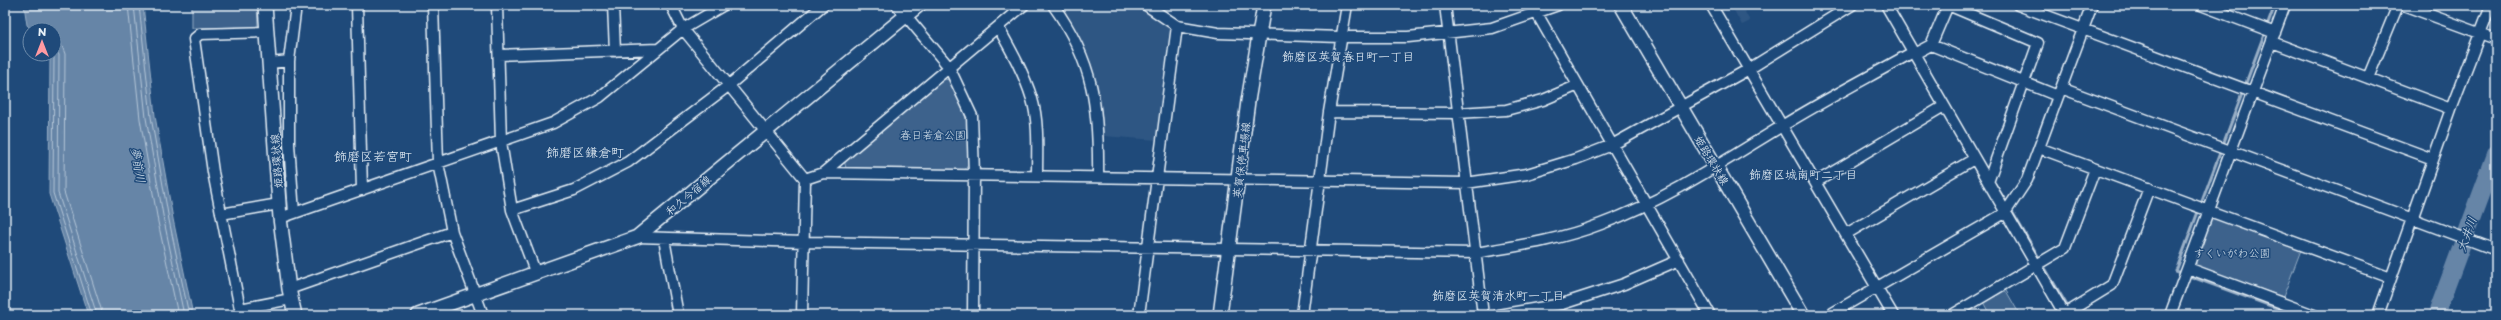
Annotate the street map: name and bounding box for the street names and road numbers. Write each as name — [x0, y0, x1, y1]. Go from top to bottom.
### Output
street label: 英賀保停車場線 — [1228, 121, 1254, 199]
street label: 姫路環状線 — [1691, 132, 1733, 188]
street label: 姫路環状線 — [266, 133, 286, 189]
street label: 和久今宿線 — [661, 171, 715, 219]

